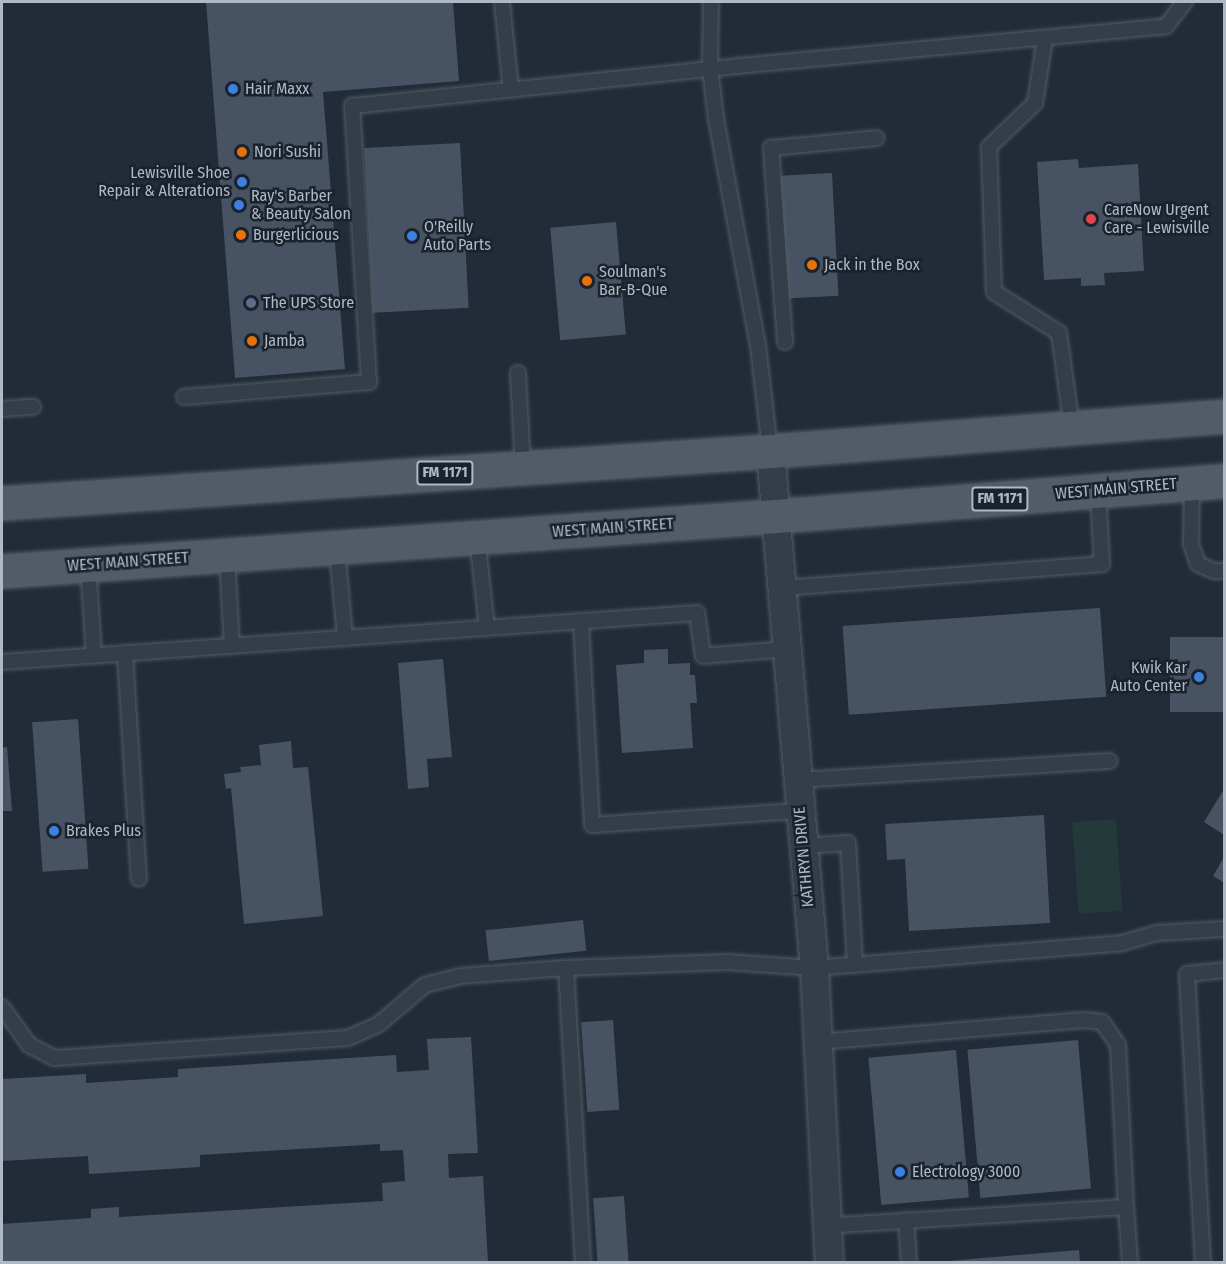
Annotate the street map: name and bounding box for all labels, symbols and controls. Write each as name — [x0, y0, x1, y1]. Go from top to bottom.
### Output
place label: Hair Maxx — [245, 79, 309, 99]
marker: Hair Maxx — [226, 82, 240, 96]
place label: Nori Sushi — [254, 142, 321, 162]
marker: Nori Sushi — [235, 145, 249, 159]
place label: Lewisville Shoe Repair & Alterations — [98, 163, 230, 201]
marker: Lewisville Shoe Repair & Alterations — [235, 175, 249, 189]
place label: Ray's Barber & Beauty Salon — [251, 186, 351, 224]
marker: Ray's Barber & Beauty Salon — [232, 198, 246, 212]
place label: CareNow Urgent Care - Lewisville — [1104, 200, 1209, 238]
marker: CareNow Urgent Care - Lewisville — [1082, 210, 1100, 228]
place label: O'Reilly Auto Parts — [424, 217, 491, 255]
place label: Burgerlicious — [253, 225, 339, 245]
marker: Burgerlicious — [234, 228, 248, 242]
marker: O'Reilly Auto Parts — [405, 229, 419, 243]
place label: Jack in the Box — [824, 255, 920, 275]
marker: Jack in the Box — [805, 258, 819, 272]
place label: Soulman's Bar-B-Que — [599, 262, 668, 300]
marker: Soulman's Bar-B-Que — [580, 274, 594, 288]
place label: The UPS Store — [263, 293, 354, 313]
marker: The UPS Store — [244, 296, 258, 310]
place label: Jamba — [264, 331, 305, 351]
marker: Jamba — [245, 334, 259, 348]
road number: FM 1171 — [415, 461, 475, 485]
street label: WEST MAIN STREET — [1055, 474, 1177, 504]
road number: FM 1171 — [970, 487, 1030, 511]
street label: WEST MAIN STREET — [552, 514, 674, 542]
street label: WEST MAIN STREET — [67, 548, 189, 576]
place label: Kwik Kar Auto Center — [1110, 658, 1187, 696]
marker: Kwik Kar Auto Center — [1192, 670, 1206, 684]
street label: KATHRYN DRIVE — [790, 806, 818, 908]
place label: Brakes Plus — [66, 821, 141, 841]
marker: Brakes Plus — [47, 824, 61, 838]
place label: Electrology 3000 — [912, 1162, 1020, 1182]
marker: Electrology 3000 — [893, 1165, 907, 1179]

